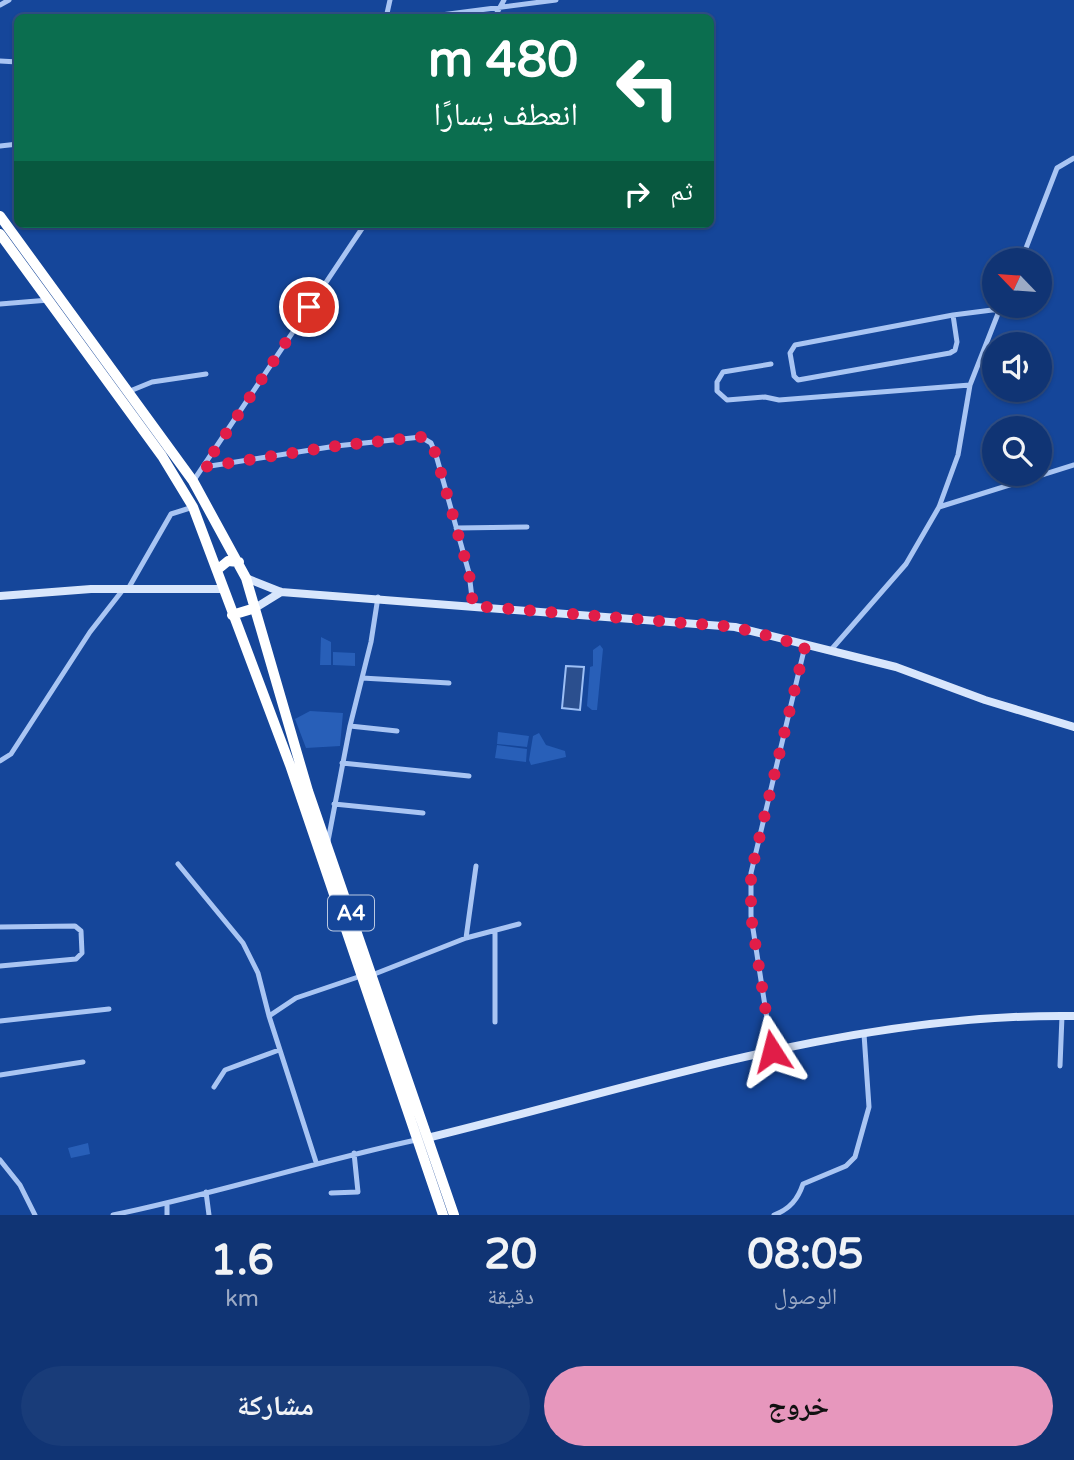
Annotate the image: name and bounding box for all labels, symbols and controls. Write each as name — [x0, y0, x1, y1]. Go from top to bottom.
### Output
text: 480 m — [428, 31, 578, 90]
icon: left — [602, 42, 693, 133]
text: انعطف يسارًا — [433, 96, 578, 134]
icon: right — [618, 175, 656, 213]
text: ثم — [670, 176, 693, 207]
north arrow — [982, 248, 1052, 318]
map controls — [982, 248, 1052, 486]
pin — [279, 277, 339, 337]
icon: arrive — [290, 288, 328, 326]
button: sound — [982, 332, 1052, 402]
button: search — [982, 416, 1052, 486]
road number: A4 — [328, 895, 374, 930]
position arrow — [735, 1014, 809, 1088]
text: 20 — [484, 1229, 537, 1280]
text: 08:05 — [747, 1229, 864, 1280]
text: 1.6 — [210, 1235, 274, 1286]
text: دقيقة — [487, 1283, 534, 1311]
text: الوصول — [774, 1283, 837, 1311]
text: km — [225, 1285, 259, 1313]
button: مشاركة — [21, 1366, 530, 1446]
button: خروج — [544, 1366, 1053, 1446]

